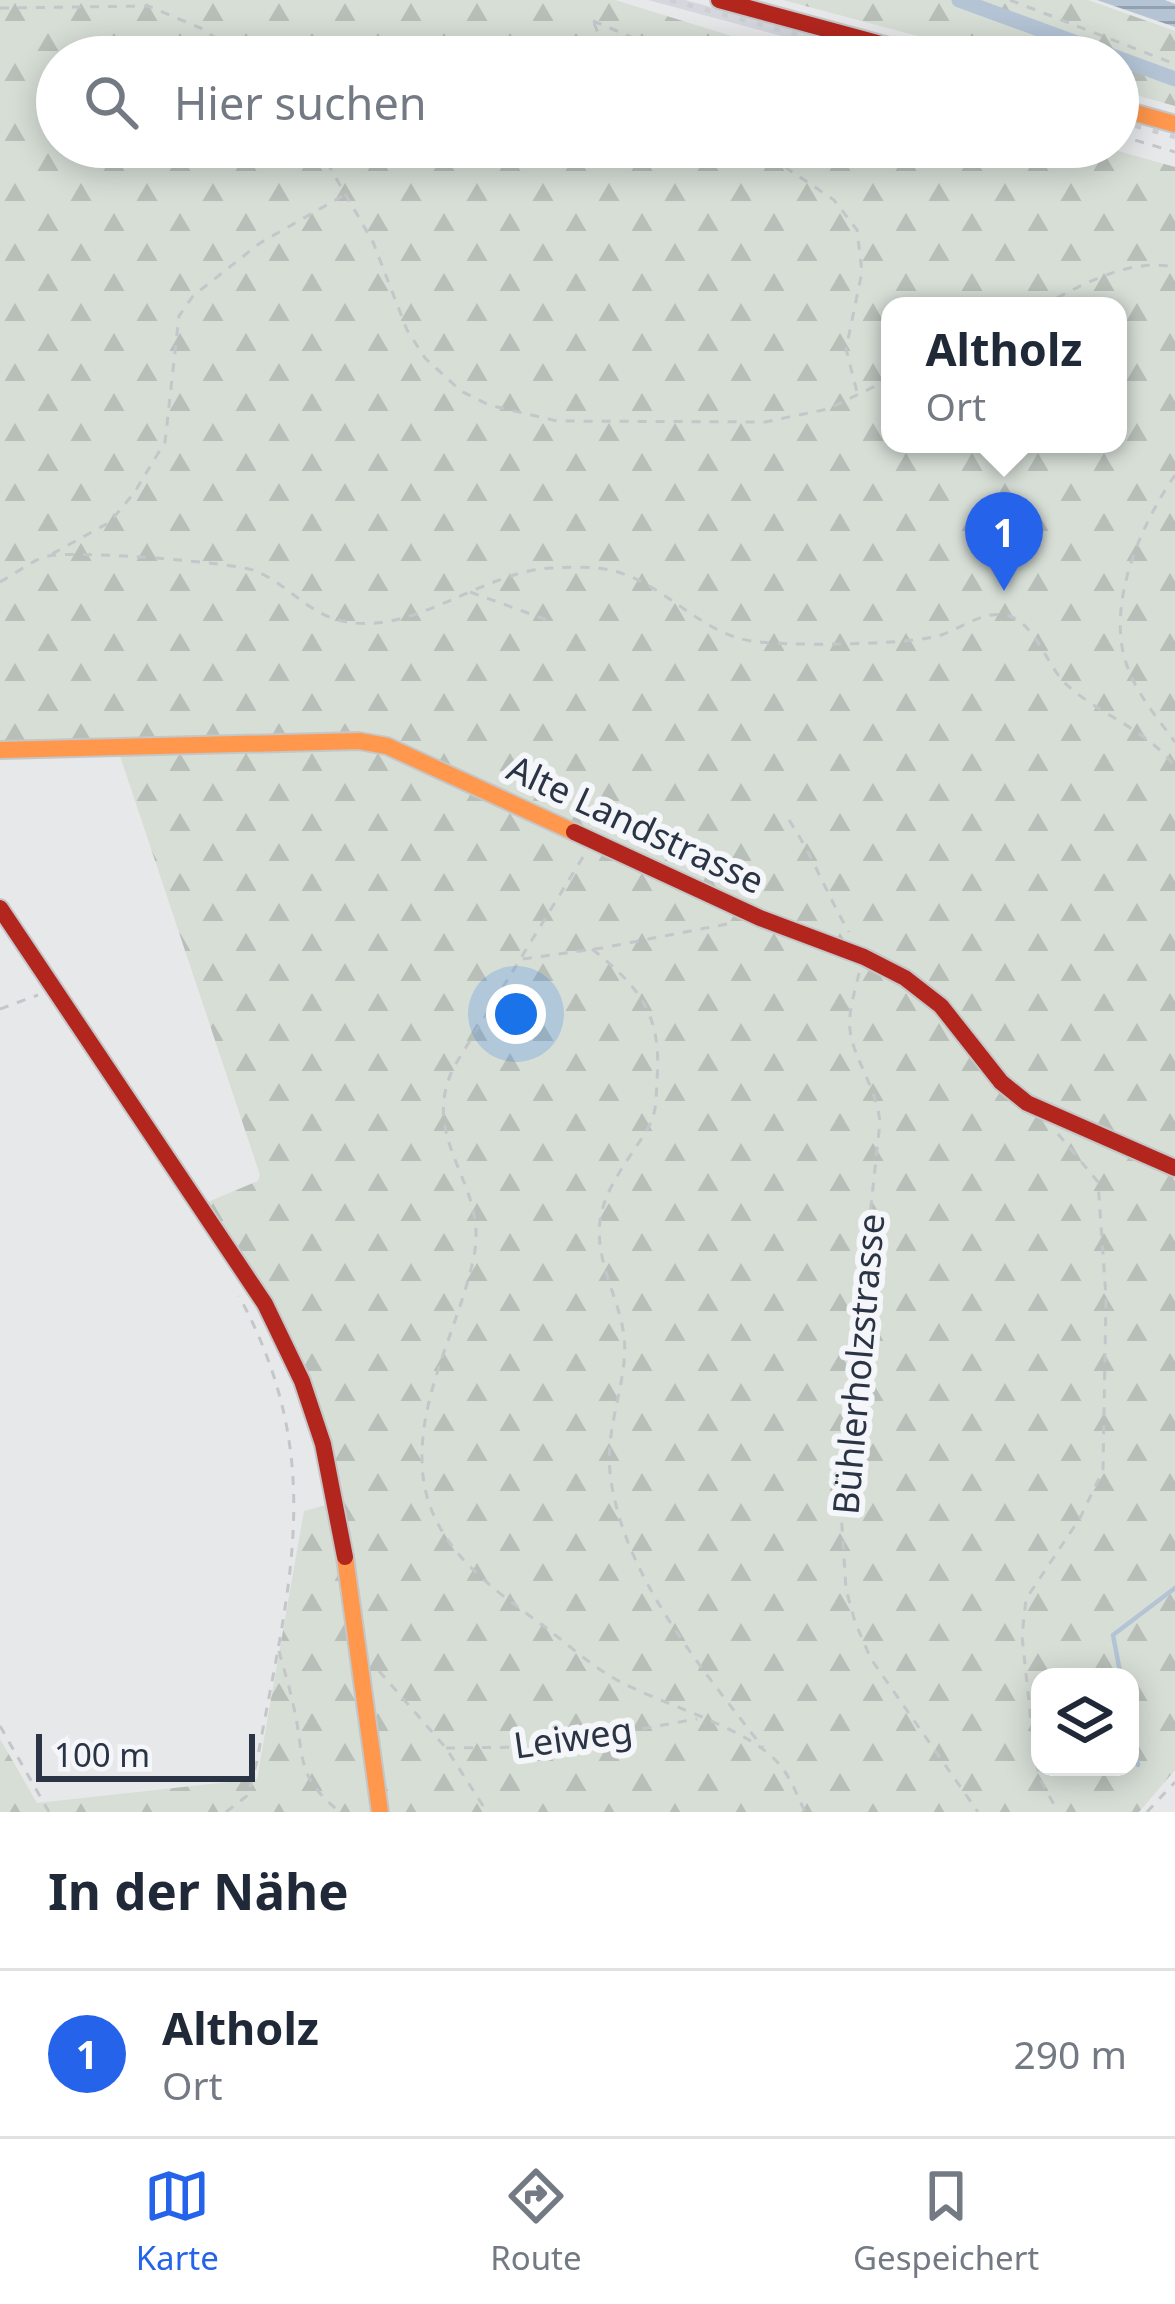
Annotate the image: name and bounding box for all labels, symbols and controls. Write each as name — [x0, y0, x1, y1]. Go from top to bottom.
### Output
search box — [36, 36, 1139, 168]
icon: search — [78, 69, 144, 135]
text: Hier suchen — [174, 72, 427, 133]
popup — [881, 297, 1127, 453]
text: Altholz — [925, 318, 1083, 379]
text: Ort — [925, 379, 986, 432]
pin: 1 — [965, 492, 1043, 591]
street label: Alte Landstrasse — [500, 743, 772, 905]
your location — [486, 984, 546, 1044]
street label: Bühlerholzstrasse — [820, 1211, 896, 1517]
map controls — [1031, 1668, 1139, 1776]
button: layers — [1031, 1668, 1139, 1776]
street label: Leiweg — [511, 1704, 635, 1770]
scale bar — [36, 1728, 255, 1781]
text: 100 m — [54, 1732, 150, 1777]
text: In der Nähe — [48, 1855, 349, 1925]
text: Altholz — [162, 1997, 319, 2058]
text: 1 — [76, 2027, 98, 2080]
text: 290 m — [1013, 2027, 1127, 2080]
text: Ort — [162, 2058, 223, 2111]
tab: Karte — [136, 2163, 219, 2280]
tab: Route — [490, 2163, 582, 2280]
tab: Gespeichert — [853, 2163, 1039, 2280]

